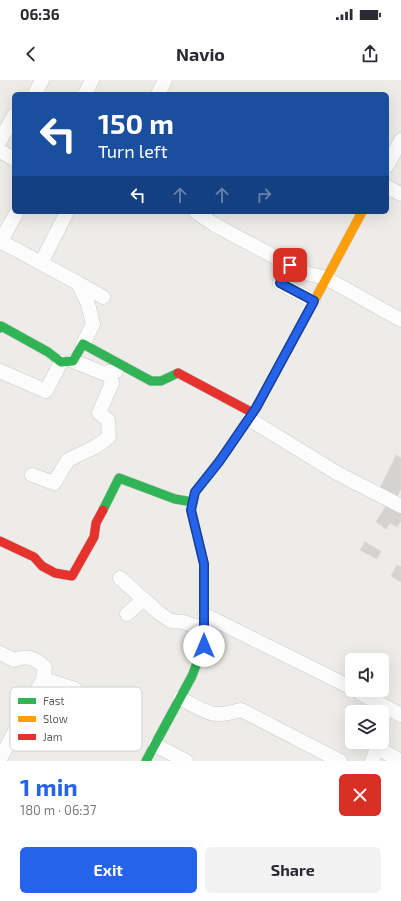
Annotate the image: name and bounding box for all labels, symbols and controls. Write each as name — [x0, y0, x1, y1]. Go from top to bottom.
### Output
text: 06:36 — [20, 5, 60, 23]
icon: back — [20, 43, 42, 65]
text: Navio — [176, 43, 225, 65]
icon: share — [359, 43, 381, 65]
text: 150 m — [98, 106, 174, 140]
icon: left — [32, 108, 84, 160]
text: Turn left — [98, 140, 168, 162]
icon: left — [127, 184, 149, 206]
icon: ahead — [169, 184, 191, 206]
icon: ahead — [211, 184, 233, 206]
icon: right — [253, 184, 275, 206]
pin — [273, 248, 307, 282]
icon: arrive — [279, 254, 301, 276]
position arrow — [183, 625, 225, 667]
map controls — [345, 653, 389, 749]
button: sound — [345, 653, 389, 697]
legend — [10, 687, 142, 751]
text: Fast — [43, 694, 65, 707]
button: layers — [345, 705, 389, 749]
text: Slow — [43, 712, 68, 725]
text: Jam — [43, 730, 62, 743]
text: 1 min — [20, 772, 78, 801]
button: close — [339, 774, 381, 816]
text: 180 m · 06:37 — [20, 802, 96, 818]
button: Exit — [20, 847, 197, 893]
button: Share — [205, 847, 381, 893]

